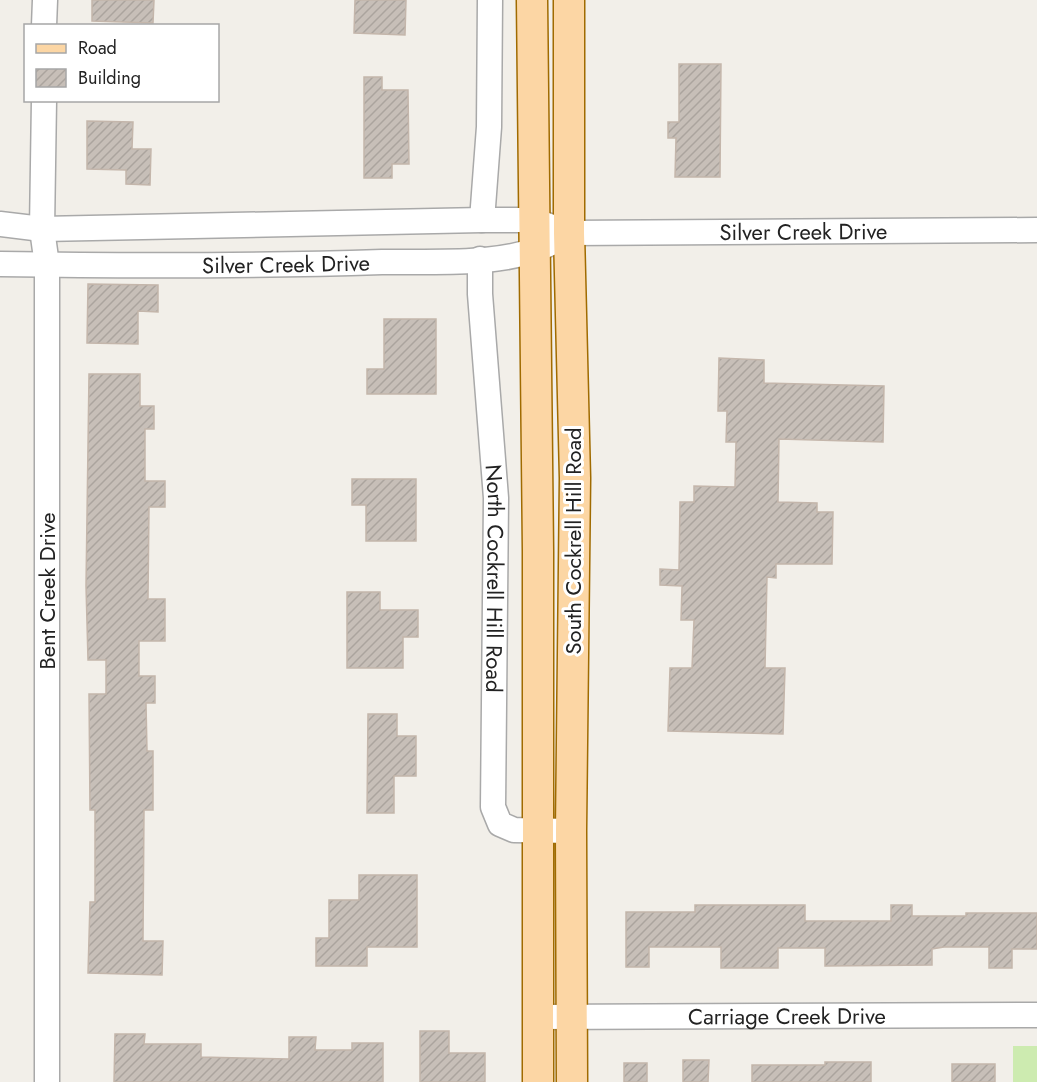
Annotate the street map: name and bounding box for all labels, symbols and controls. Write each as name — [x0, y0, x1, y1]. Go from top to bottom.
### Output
legend — [24, 24, 219, 102]
text: Road — [78, 35, 117, 61]
text: Building — [78, 65, 141, 91]
street label: Silver Creek Drive — [719, 215, 887, 248]
street label: Silver Creek Drive — [202, 246, 370, 281]
street label: South Cockrell Hill Road — [557, 427, 589, 655]
street label: North Cockrell Hill Road — [477, 463, 512, 693]
street label: Bent Creek Drive — [31, 512, 63, 670]
street label: Carriage Creek Drive — [688, 1000, 886, 1032]

